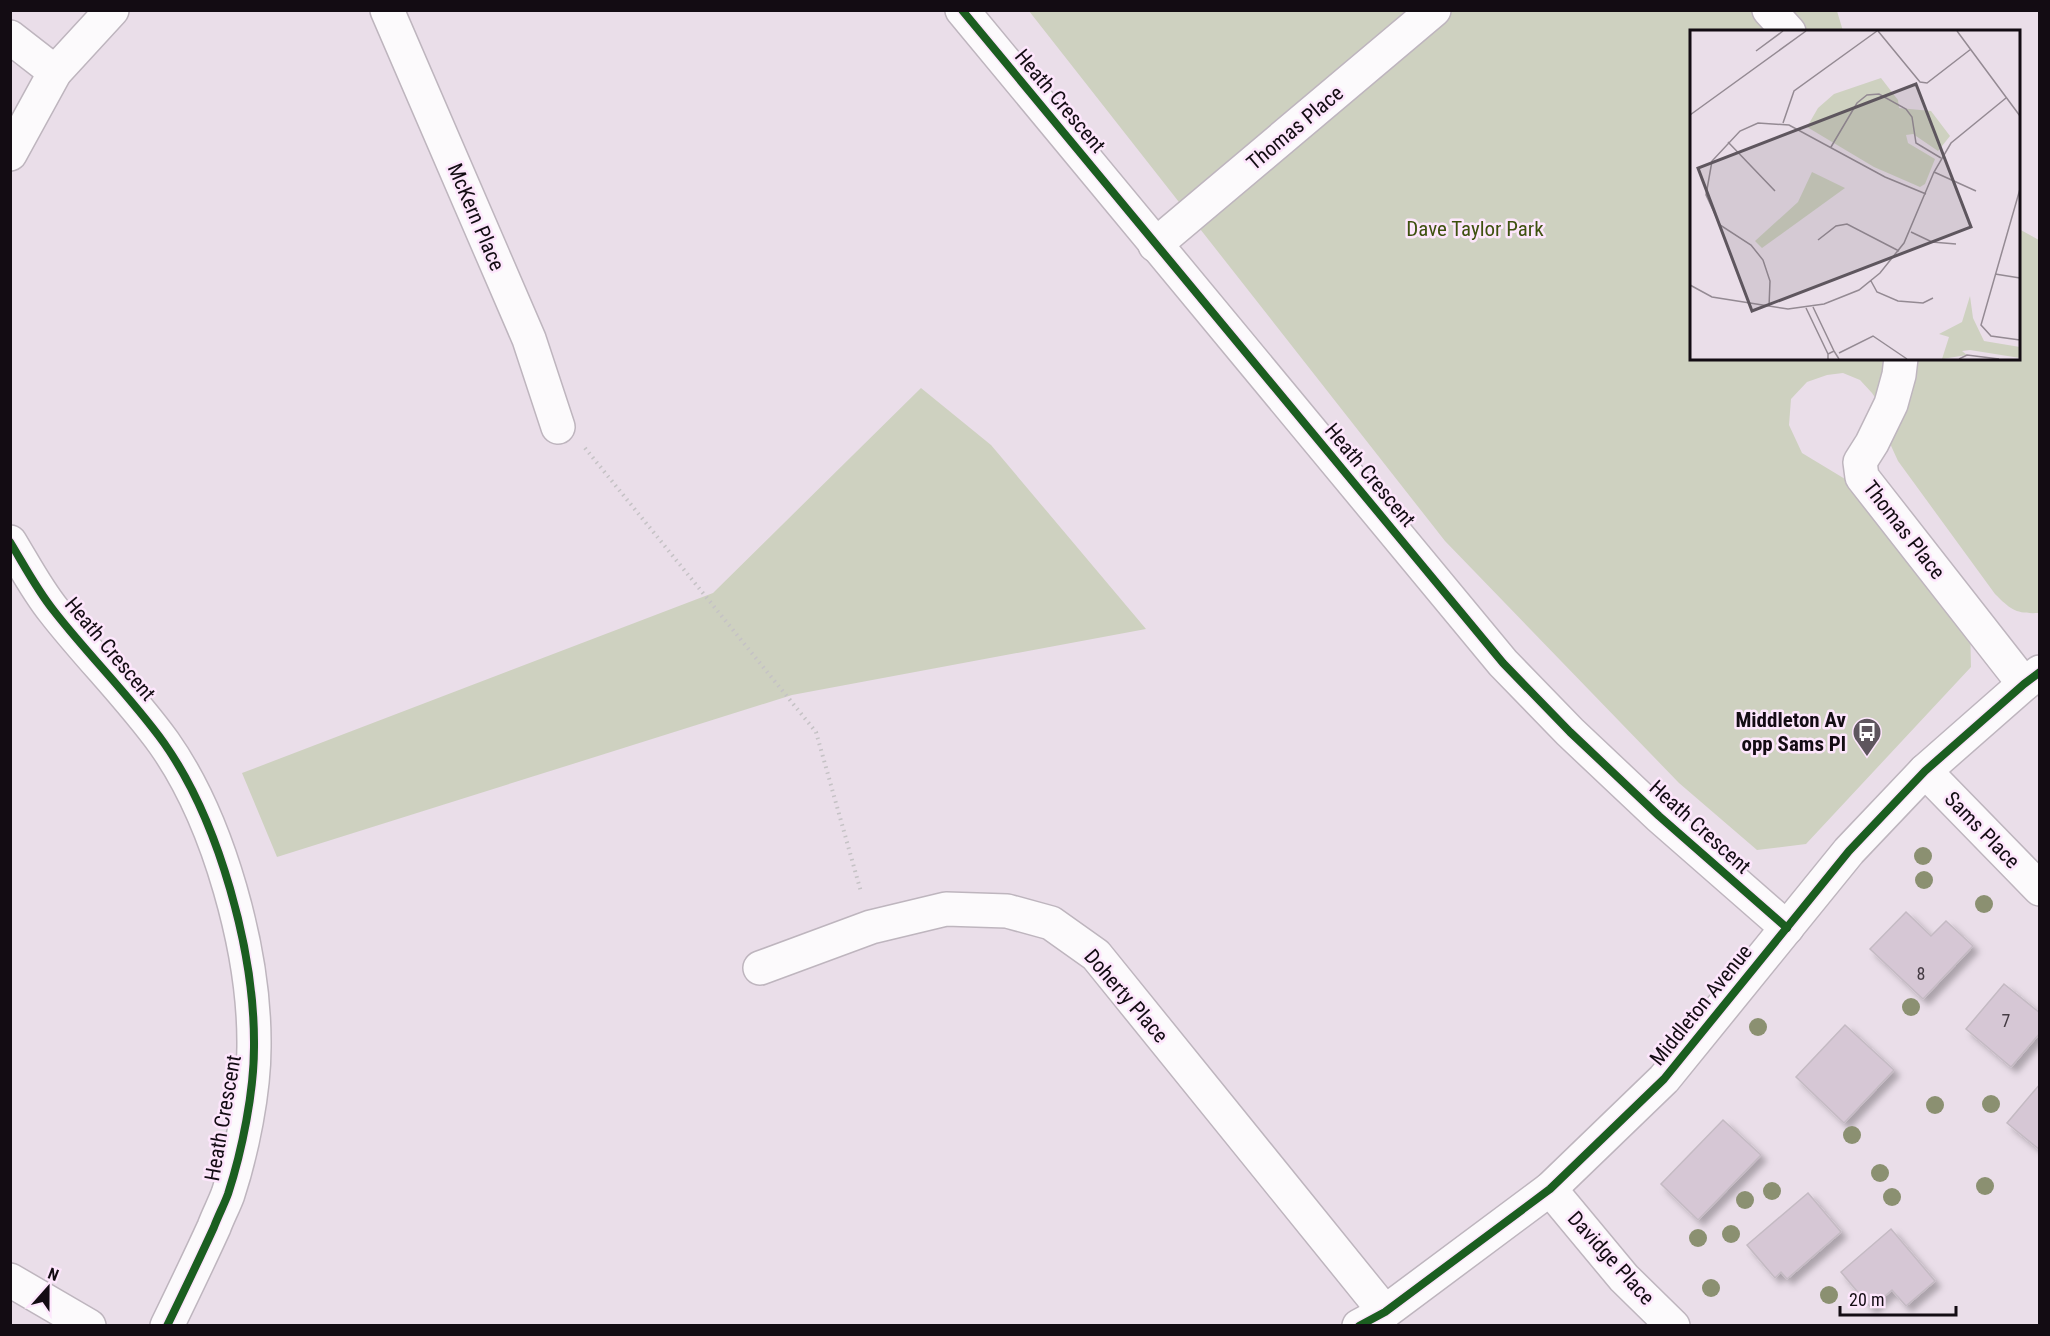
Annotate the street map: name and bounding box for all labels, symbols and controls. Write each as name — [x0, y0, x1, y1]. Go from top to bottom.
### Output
inset map — [1690, 30, 2020, 360]
street label: Heath Crescent — [1010, 44, 1110, 158]
street label: Thomas Place — [1242, 81, 1348, 175]
street label: McKern Place — [443, 160, 509, 274]
park label: Dave Taylor Park — [1406, 217, 1544, 241]
street label: Heath Crescent — [1320, 418, 1420, 532]
street label: Thomas Place — [1858, 476, 1950, 584]
street label: Heath Crescent — [60, 592, 160, 706]
place label: Middleton Av opp Sams Pl — [1735, 708, 1847, 756]
bus stop icon: Middleton Av opp Sams Pl — [1851, 716, 1883, 758]
street label: Heath Crescent — [1645, 775, 1755, 879]
street label: Sams Place — [1940, 787, 2025, 873]
street label: Middleton Avenue — [1645, 940, 1757, 1070]
street label: Doherty Place — [1079, 945, 1173, 1047]
house number: 8 — [1917, 963, 1925, 984]
house number: 7 — [2002, 1010, 2011, 1031]
street label: Heath Crescent — [200, 1053, 246, 1183]
street label: Davidge Place — [1563, 1206, 1659, 1310]
north arrow — [18, 1258, 78, 1318]
text: N — [45, 1264, 61, 1285]
scale bar — [1840, 1279, 1956, 1317]
text: 20 m — [1849, 1289, 1884, 1310]

